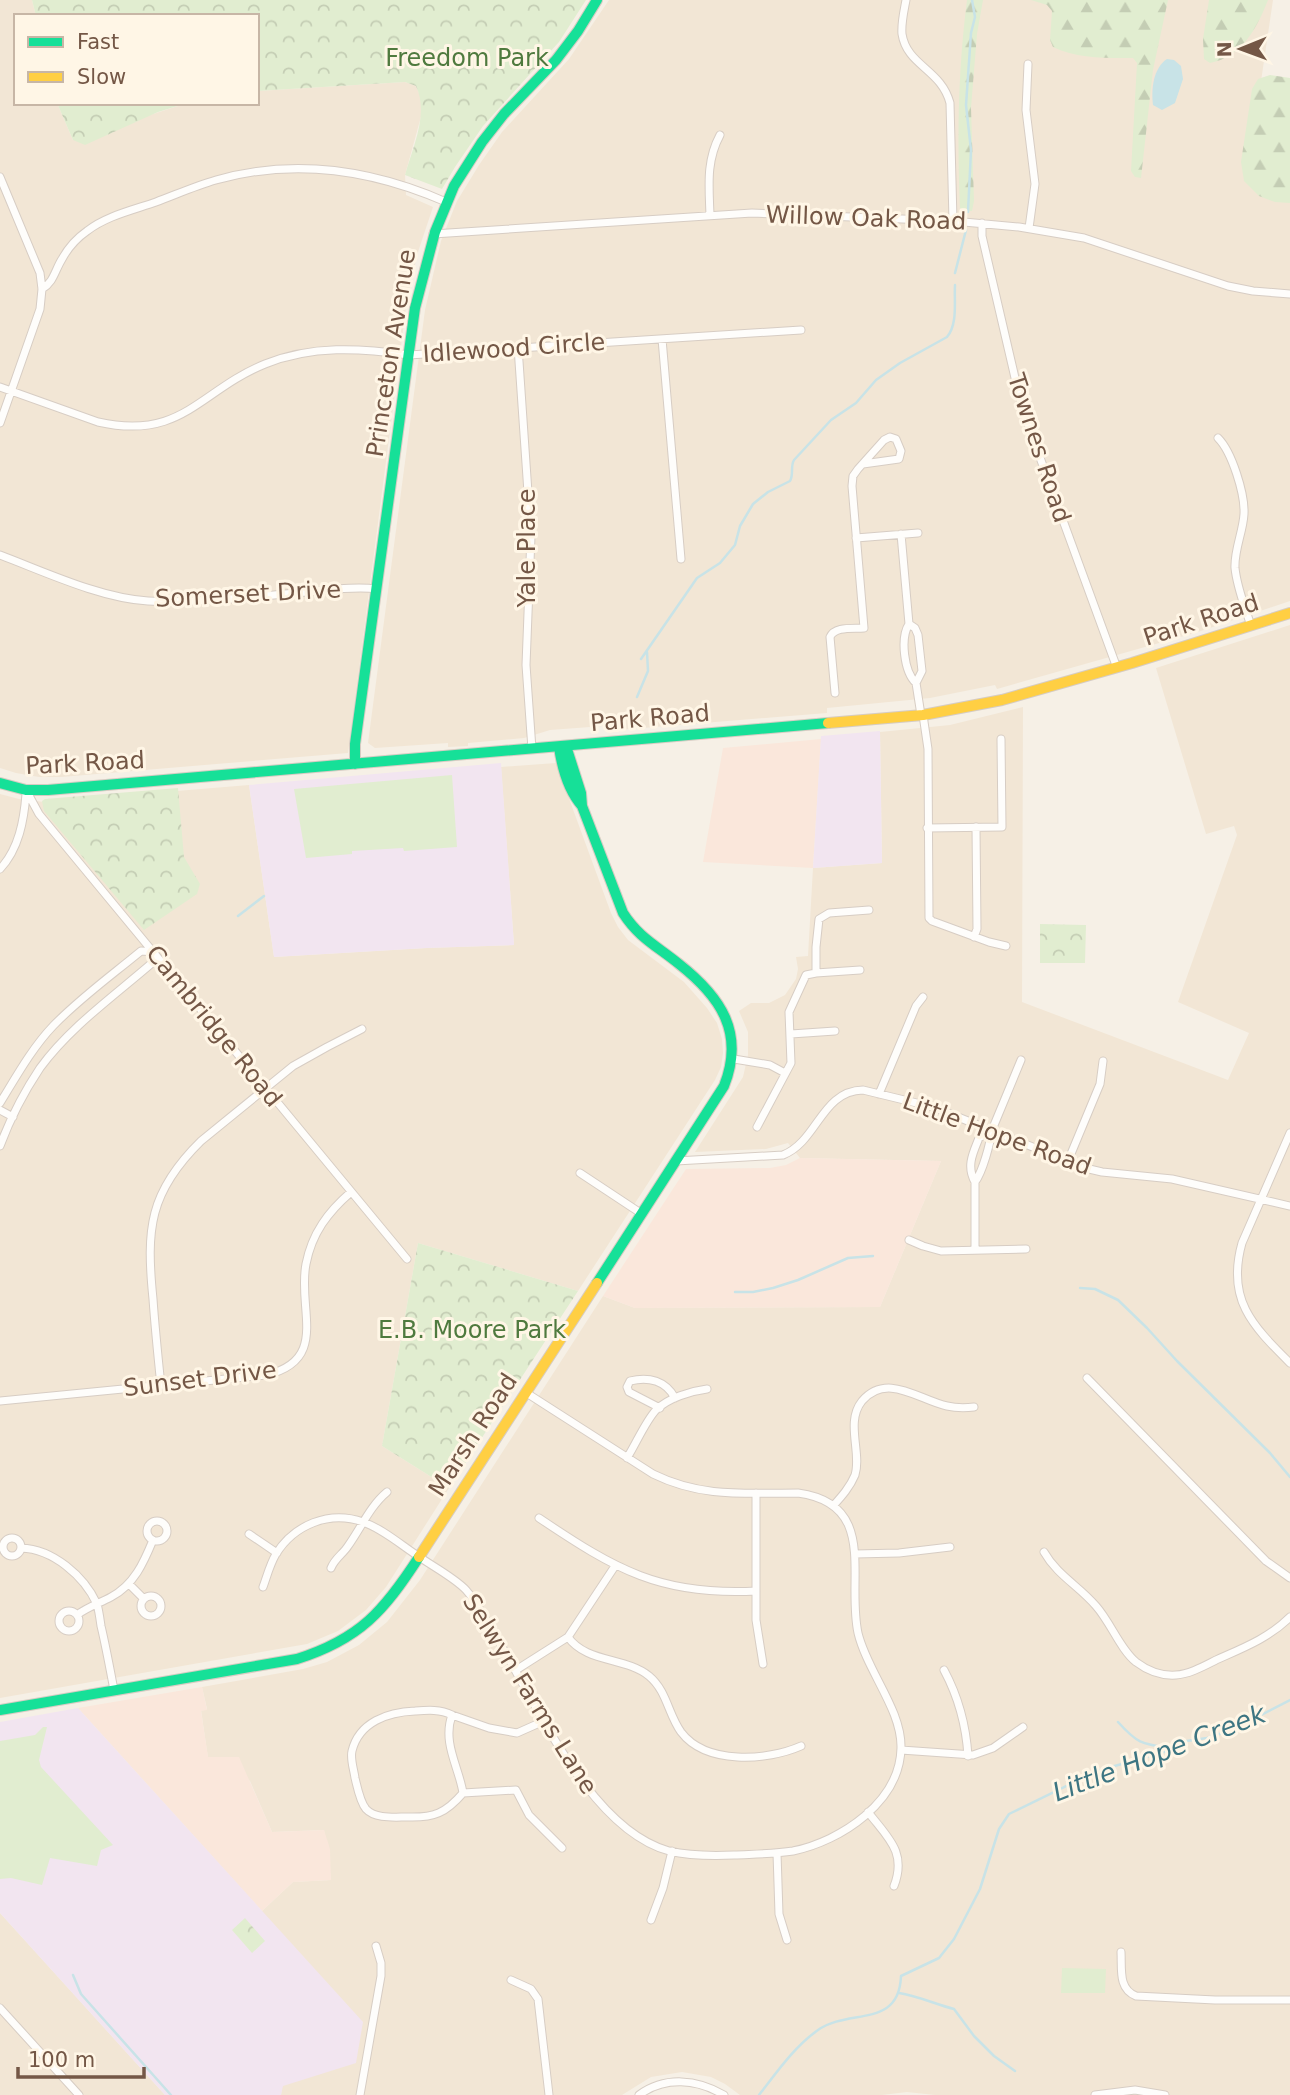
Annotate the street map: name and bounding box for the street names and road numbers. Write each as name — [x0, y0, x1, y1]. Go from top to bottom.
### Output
street label: Willow Oak Road — [765, 201, 967, 235]
street label: Princeton Avenue — [361, 247, 421, 459]
street label: Idlewood Circle — [422, 328, 606, 368]
street label: Townes Road — [1001, 369, 1076, 526]
street label: Yale Place — [513, 489, 541, 608]
street label: Somerset Drive — [154, 575, 342, 613]
street label: Park Road — [1140, 588, 1262, 652]
street label: Park Road — [589, 699, 711, 737]
street label: Park Road — [24, 746, 146, 780]
street label: Cambridge Road — [140, 940, 288, 1112]
street label: Little Hope Road — [899, 1087, 1095, 1181]
street label: Sunset Drive — [122, 1356, 278, 1402]
street label: Marsh Road — [423, 1368, 523, 1502]
street label: Selwyn Farms Lane — [457, 1589, 603, 1799]

